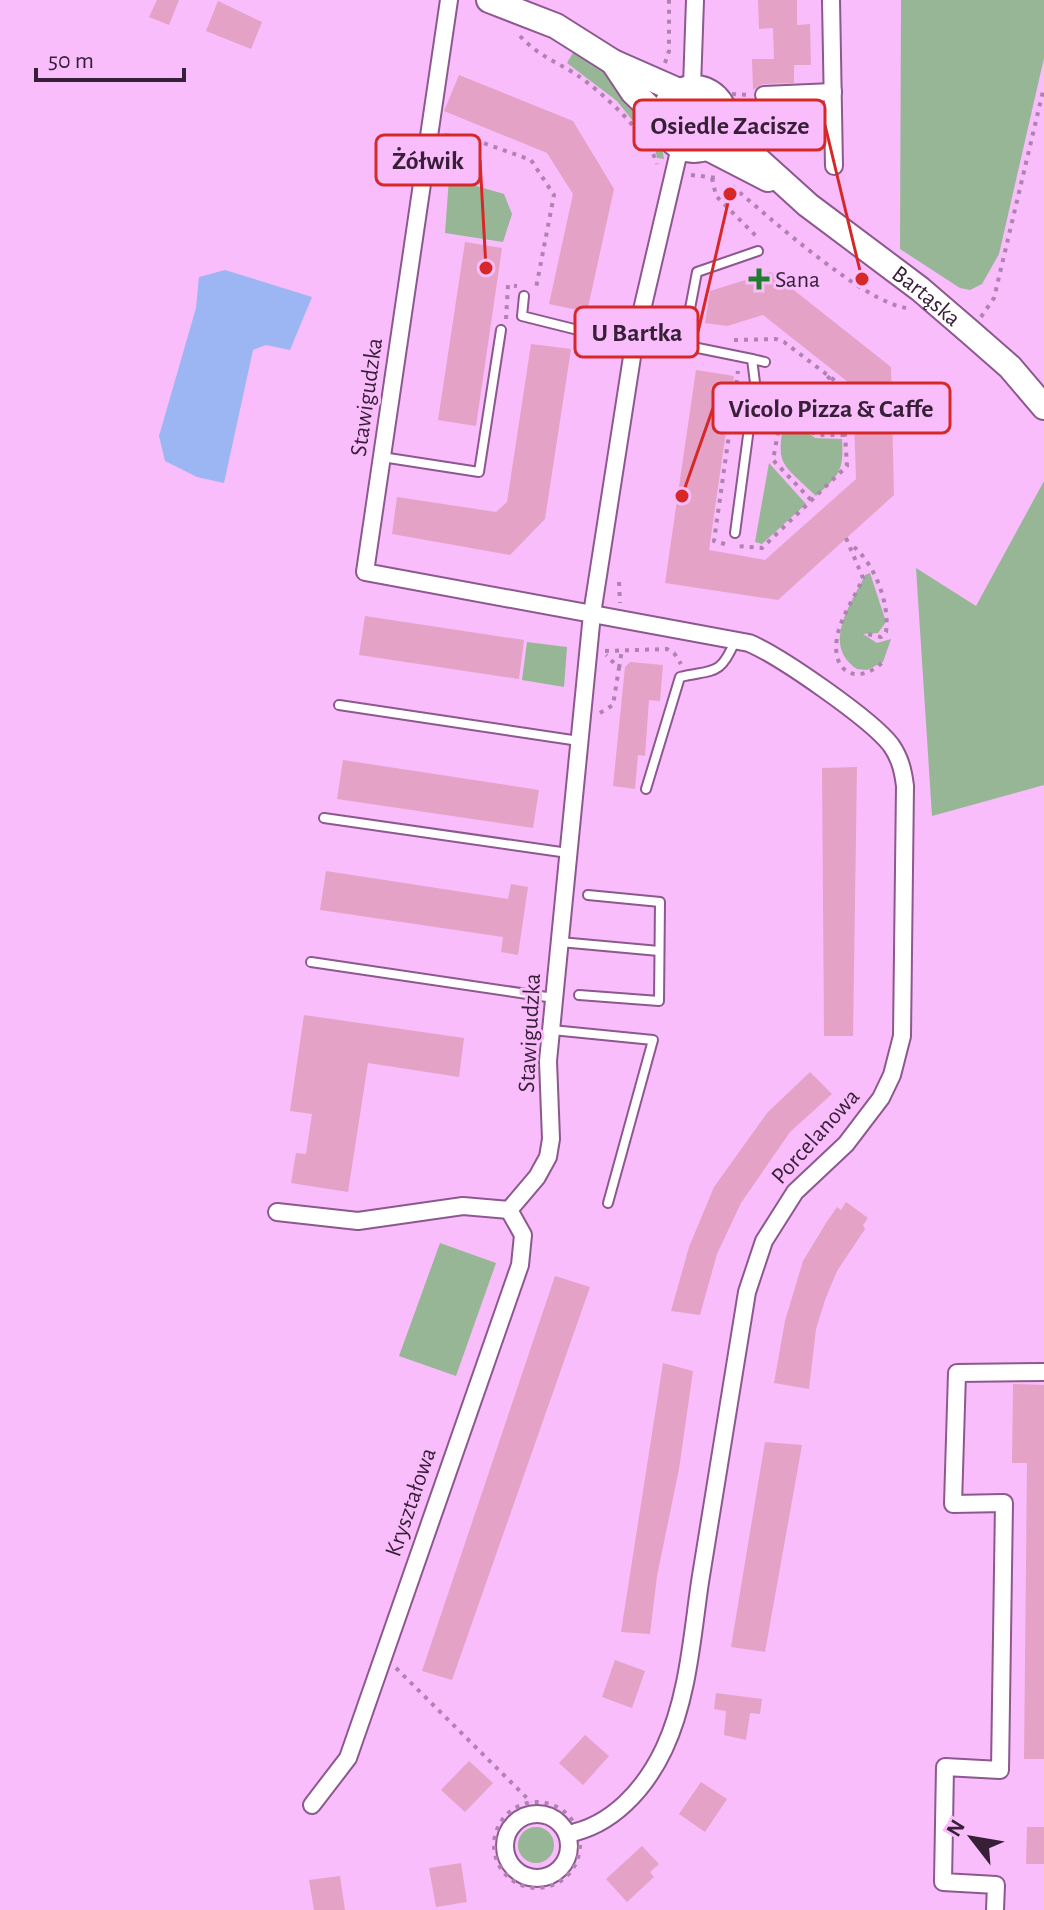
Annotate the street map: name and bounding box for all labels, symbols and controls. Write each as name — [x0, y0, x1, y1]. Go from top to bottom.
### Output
scale bar — [36, 32, 184, 82]
text: 50 m — [48, 49, 94, 73]
callout: Osiedle Zacisze — [634, 100, 825, 150]
text: Osiedle Zacisze — [650, 113, 810, 139]
callout: Żółwik — [376, 135, 480, 185]
text: Żółwik — [392, 147, 464, 174]
street label: Bartąska — [887, 262, 965, 331]
place label: Sana — [775, 268, 820, 292]
marker: Sana — [750, 270, 768, 288]
callout: U Bartka — [575, 307, 698, 357]
text: U Bartka — [592, 320, 682, 346]
street label: Stawigudzka — [347, 336, 387, 458]
callout: Vicolo Pizza & Caffe — [713, 383, 950, 433]
text: Vicolo Pizza & Caffe — [728, 396, 934, 422]
street label: Stawigudzka — [515, 973, 545, 1093]
street label: Porcelanowa — [767, 1085, 864, 1189]
street label: Kryształowa — [381, 1445, 441, 1560]
north arrow — [932, 1798, 1012, 1878]
text: N — [942, 1816, 969, 1840]

